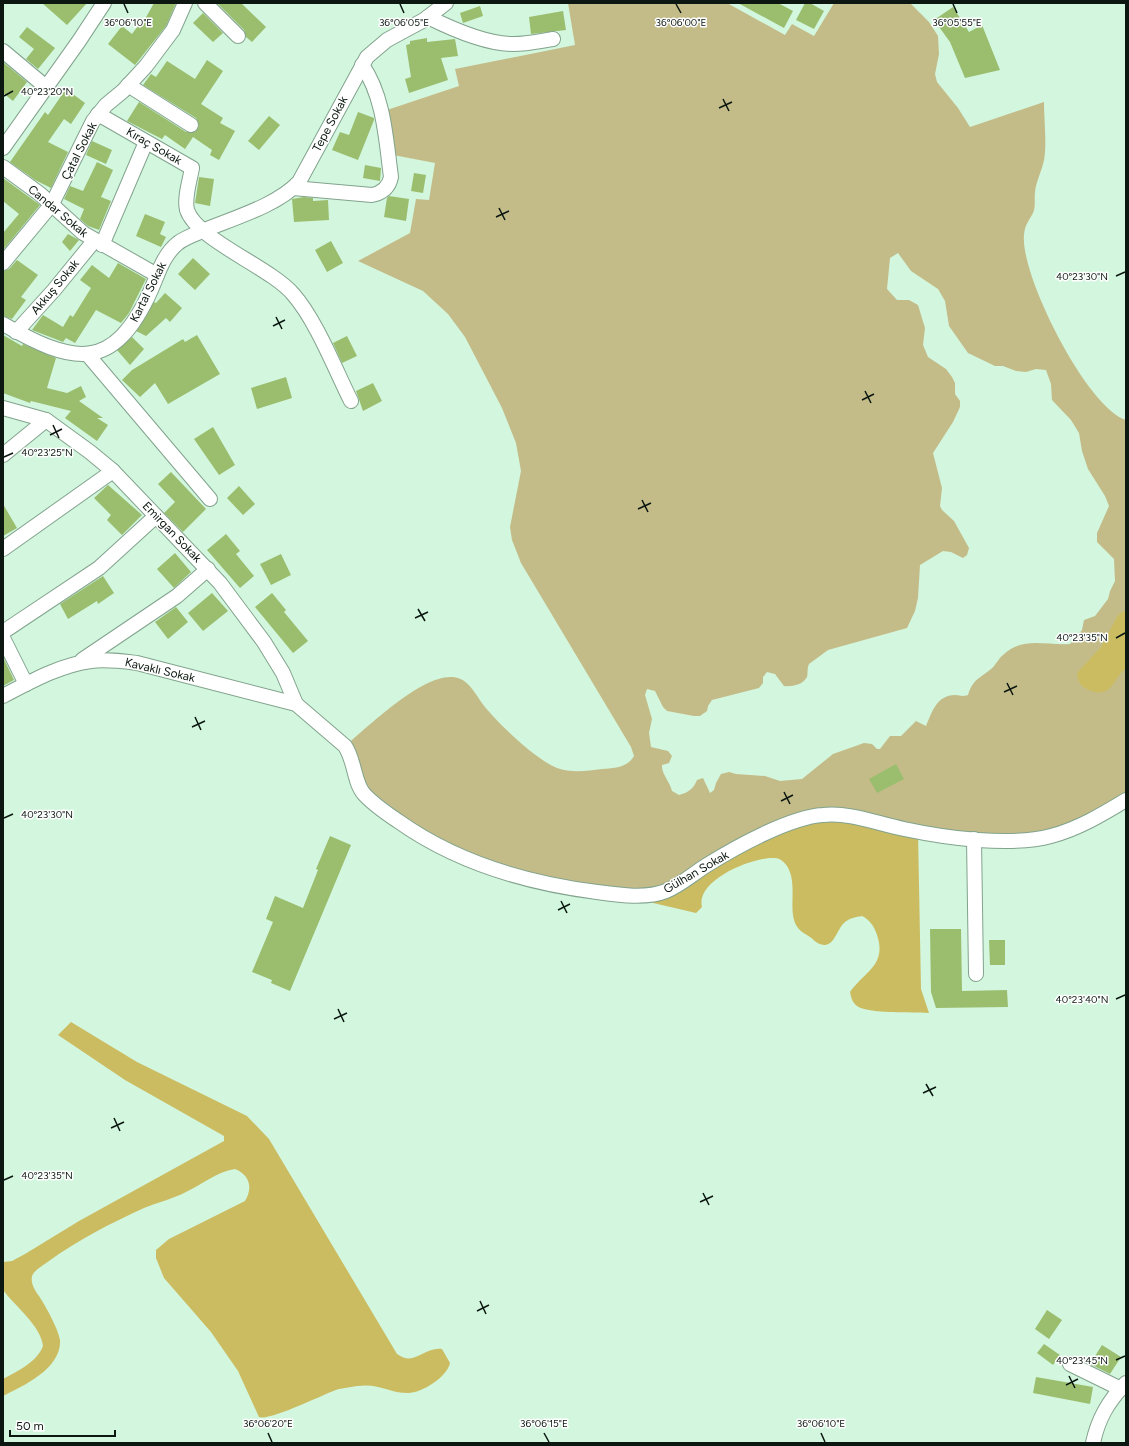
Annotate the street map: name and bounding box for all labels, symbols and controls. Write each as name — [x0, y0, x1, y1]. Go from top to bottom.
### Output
text: 36°06'10"E — [104, 16, 152, 29]
text: 36°06'05"E — [379, 16, 429, 29]
text: 36°06'00"E — [656, 16, 706, 29]
text: 36°05'55"E — [932, 16, 982, 29]
text: 40°23'20"N — [21, 85, 73, 98]
street label: Tepe Sokak — [309, 94, 351, 154]
street label: Çatal Sokak — [58, 120, 100, 182]
street label: Kıraç Sokak — [124, 125, 184, 168]
street label: Candar Sokak — [25, 182, 91, 240]
street label: Akkuş Sokak — [28, 257, 82, 317]
street label: Kartal Sokak — [127, 259, 169, 324]
text: 40°23'30"N — [1056, 270, 1108, 283]
text: 40°23'25"N — [21, 446, 73, 459]
street label: Emirgan Sokak — [140, 499, 205, 565]
text: 40°23'35"N — [1056, 631, 1108, 644]
street label: Kavaklı Sokak — [124, 655, 197, 685]
text: 40°23'30"N — [21, 808, 73, 821]
street label: Gülhan Sokak — [661, 848, 731, 896]
text: 40°23'40"N — [1056, 993, 1108, 1006]
text: 40°23'35"N — [21, 1169, 73, 1182]
text: 40°23'45"N — [1056, 1354, 1108, 1367]
scale bar — [10, 1412, 115, 1438]
text: 36°06'20"E — [243, 1417, 293, 1430]
text: 36°06'15"E — [520, 1417, 568, 1430]
text: 36°06'10"E — [797, 1417, 845, 1430]
text: 50 m — [16, 1419, 44, 1433]

